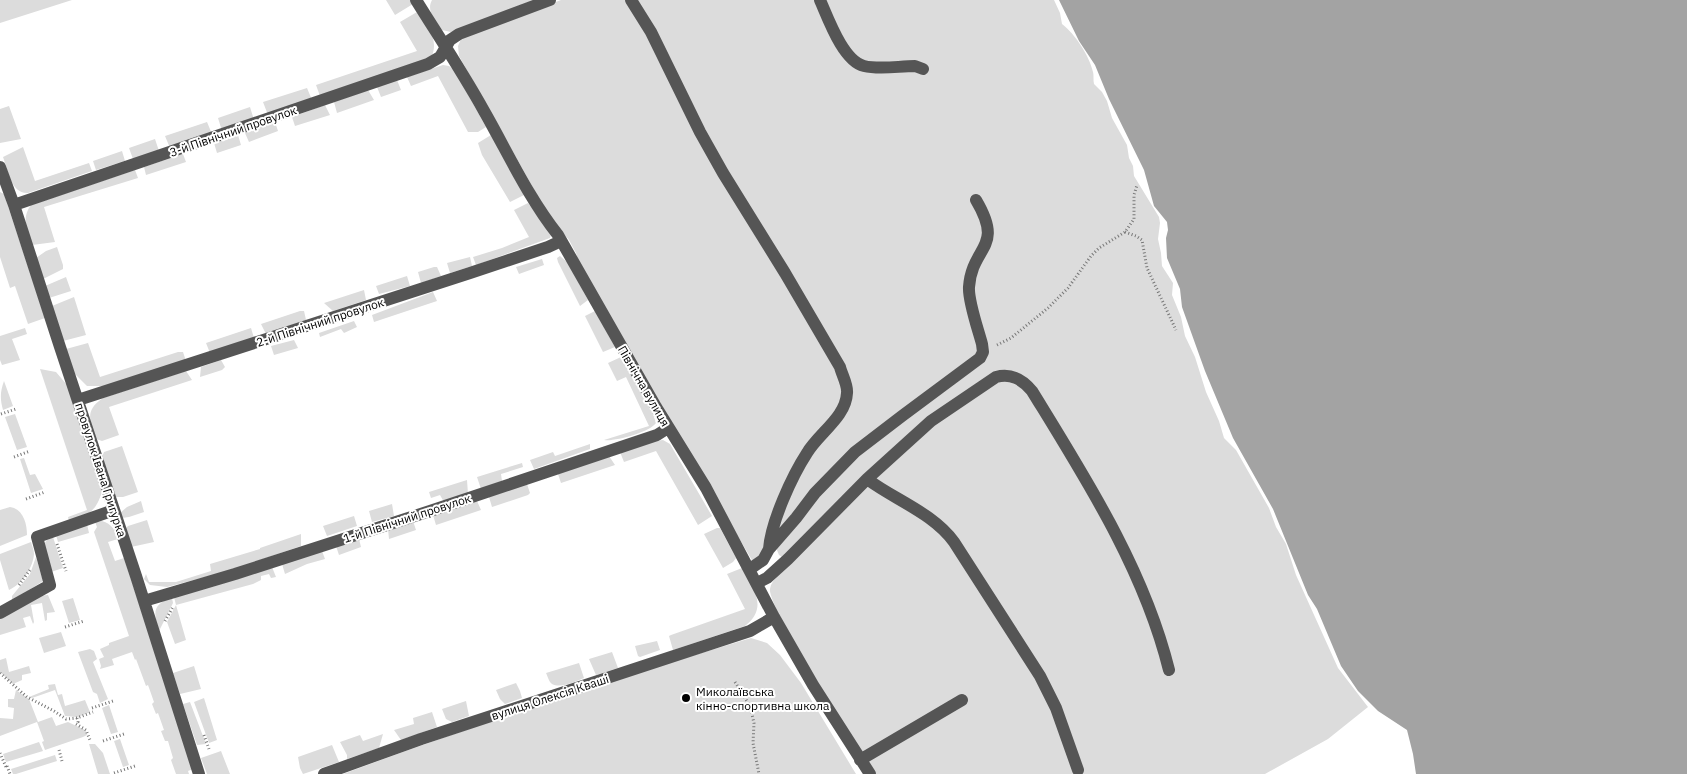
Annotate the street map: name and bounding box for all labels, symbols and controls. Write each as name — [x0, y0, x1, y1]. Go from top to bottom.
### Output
street label: 3-й Північний провулок — [167, 102, 299, 160]
street label: 2-й Північний провулок — [254, 294, 386, 350]
street label: Північна вулиця — [615, 343, 673, 429]
street label: провулок Івана Григурка — [72, 401, 130, 540]
street label: 1-й Північний провулок — [341, 490, 473, 546]
street label: вулиця Олексія Кваші — [489, 671, 611, 723]
place label: Миколаївська кінно-спортивна школа — [696, 684, 830, 713]
marker: Миколаївська кінно-спортивна школа — [680, 692, 692, 704]

